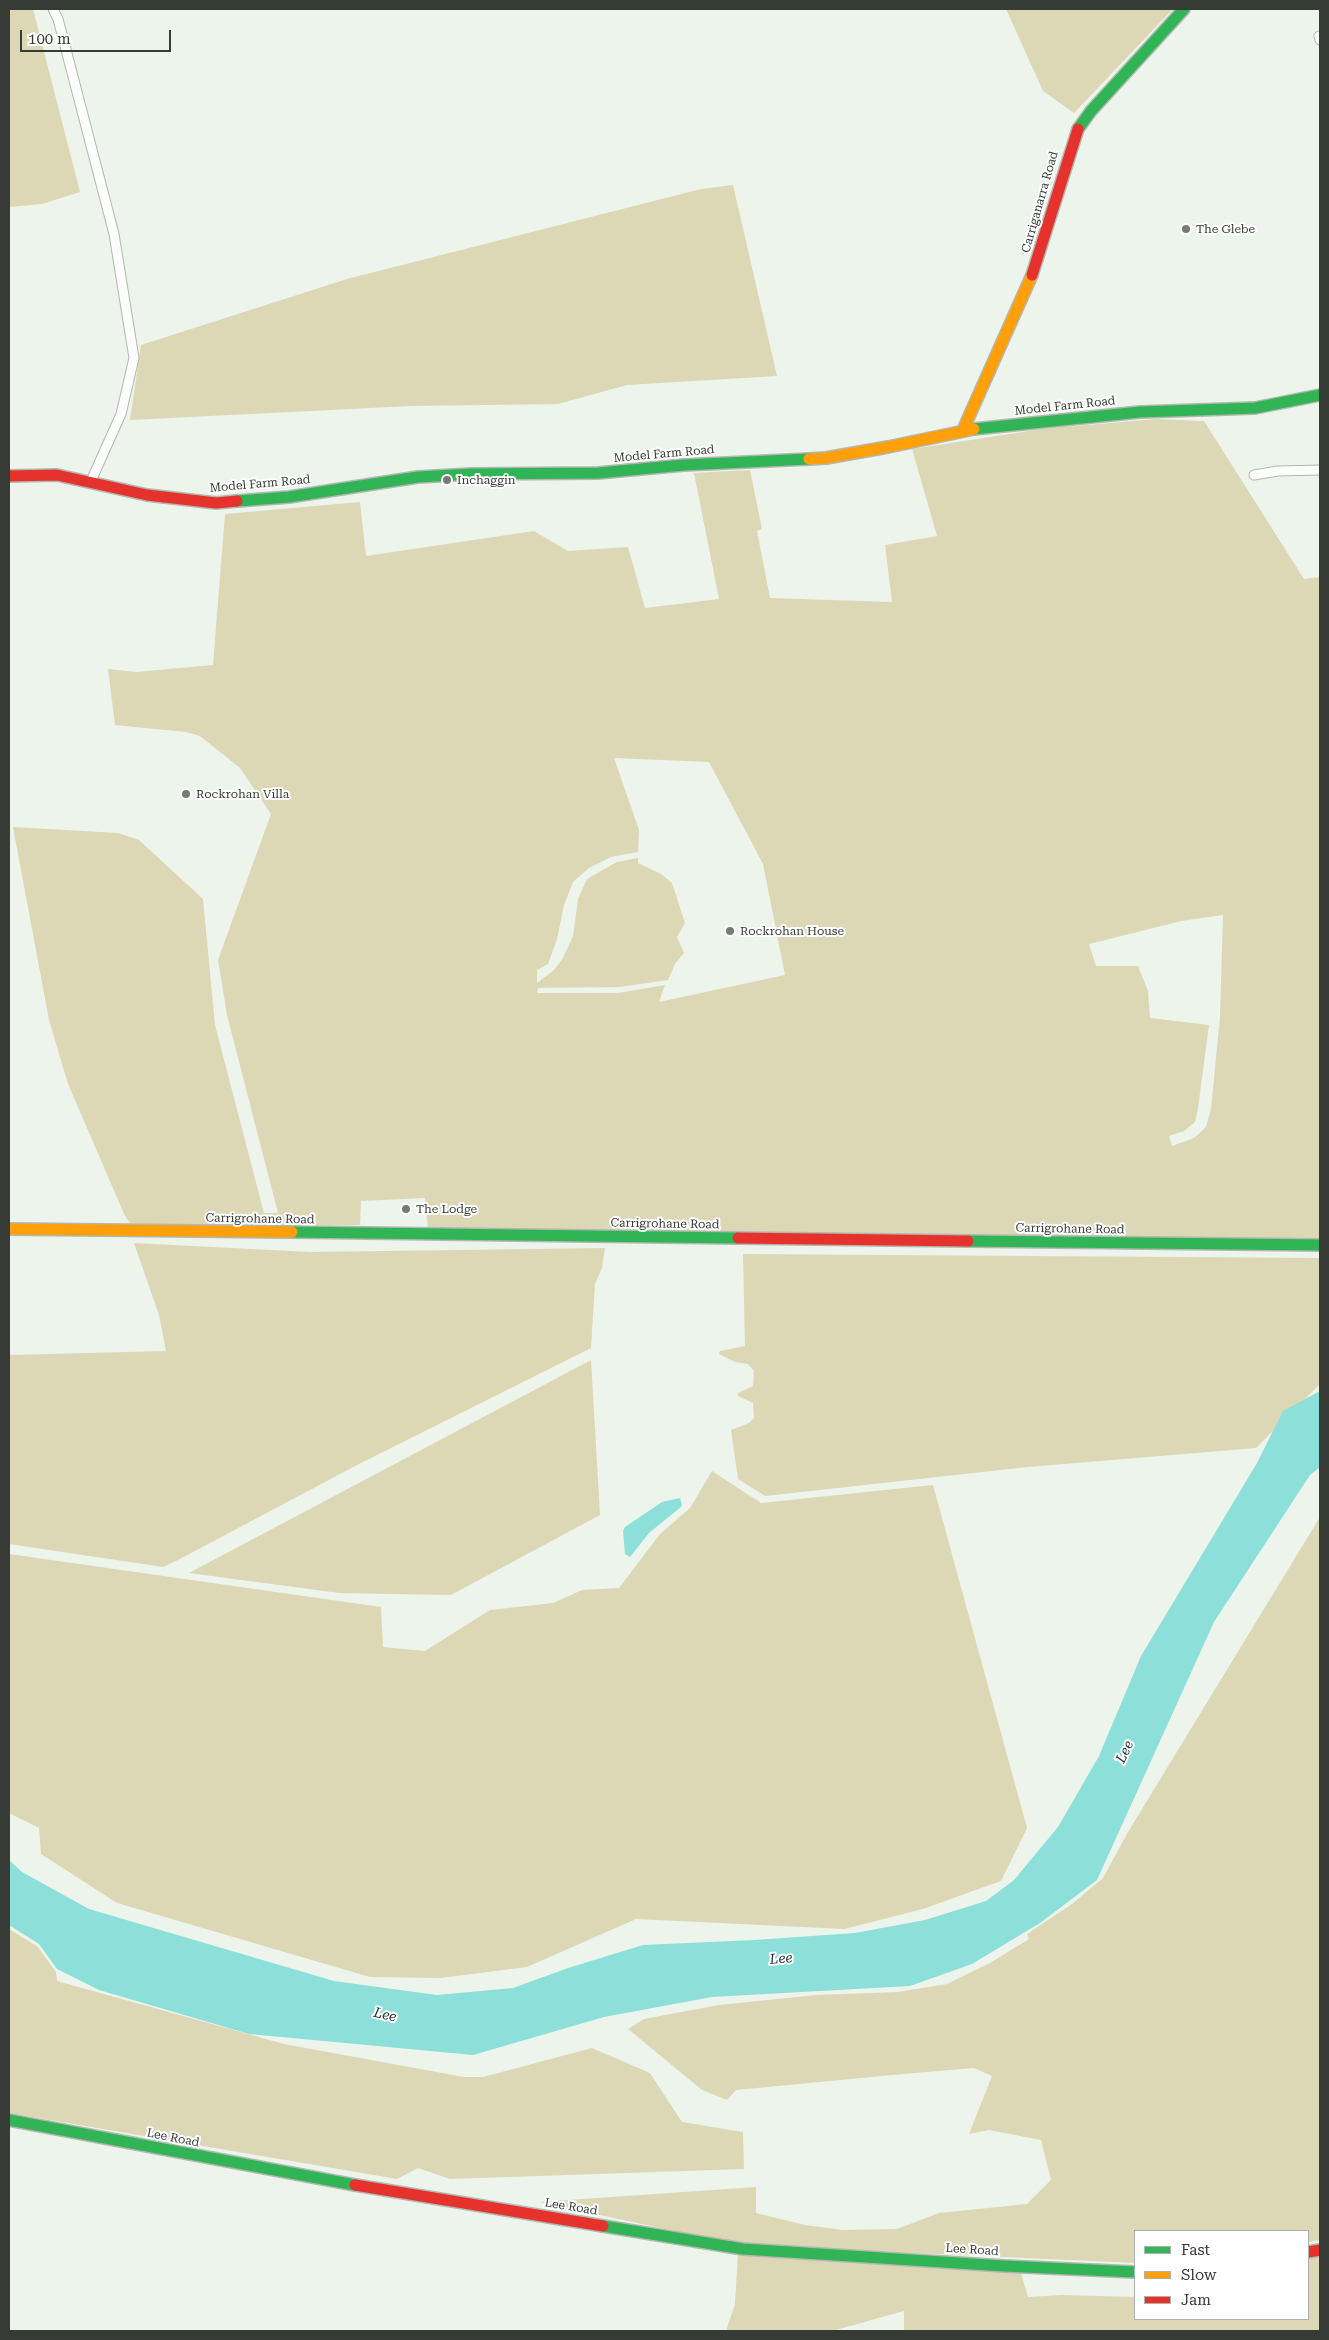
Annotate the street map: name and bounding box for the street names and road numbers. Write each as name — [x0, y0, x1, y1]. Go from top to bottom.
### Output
street label: Carriganarra Road — [1019, 150, 1061, 254]
street label: Model Farm Road — [1014, 394, 1116, 418]
street label: Model Farm Road — [613, 442, 715, 466]
street label: Model Farm Road — [209, 472, 311, 496]
street label: Carrigrohane Road — [205, 1211, 315, 1227]
street label: Carrigrohane Road — [610, 1216, 720, 1232]
street label: Carrigrohane Road — [1015, 1221, 1125, 1237]
street label: Lee Road — [145, 2126, 201, 2150]
street label: Lee Road — [544, 2196, 598, 2218]
street label: Lee Road — [945, 2241, 999, 2259]

